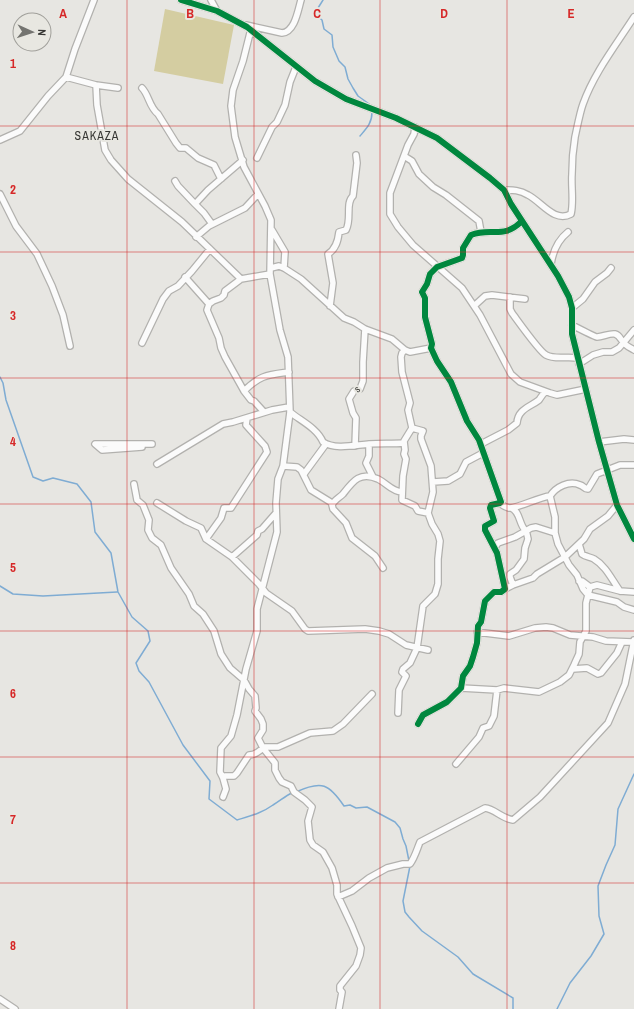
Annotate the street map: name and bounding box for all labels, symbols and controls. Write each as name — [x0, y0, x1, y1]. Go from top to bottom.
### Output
text: A — [59, 5, 67, 22]
text: B — [186, 5, 194, 22]
text: C — [313, 5, 321, 22]
text: D — [440, 5, 448, 22]
text: E — [567, 5, 575, 22]
north arrow — [12, 12, 52, 52]
text: N — [35, 29, 49, 36]
text: 1 — [10, 55, 16, 72]
district label: SAKAZA — [75, 128, 119, 144]
text: 2 — [10, 181, 16, 198]
text: 3 — [10, 307, 16, 324]
street label: s — [351, 383, 363, 395]
text: 4 — [10, 433, 16, 450]
text: 5 — [10, 559, 16, 576]
text: 6 — [10, 685, 16, 702]
text: 7 — [10, 811, 16, 828]
text: 8 — [10, 937, 16, 954]

